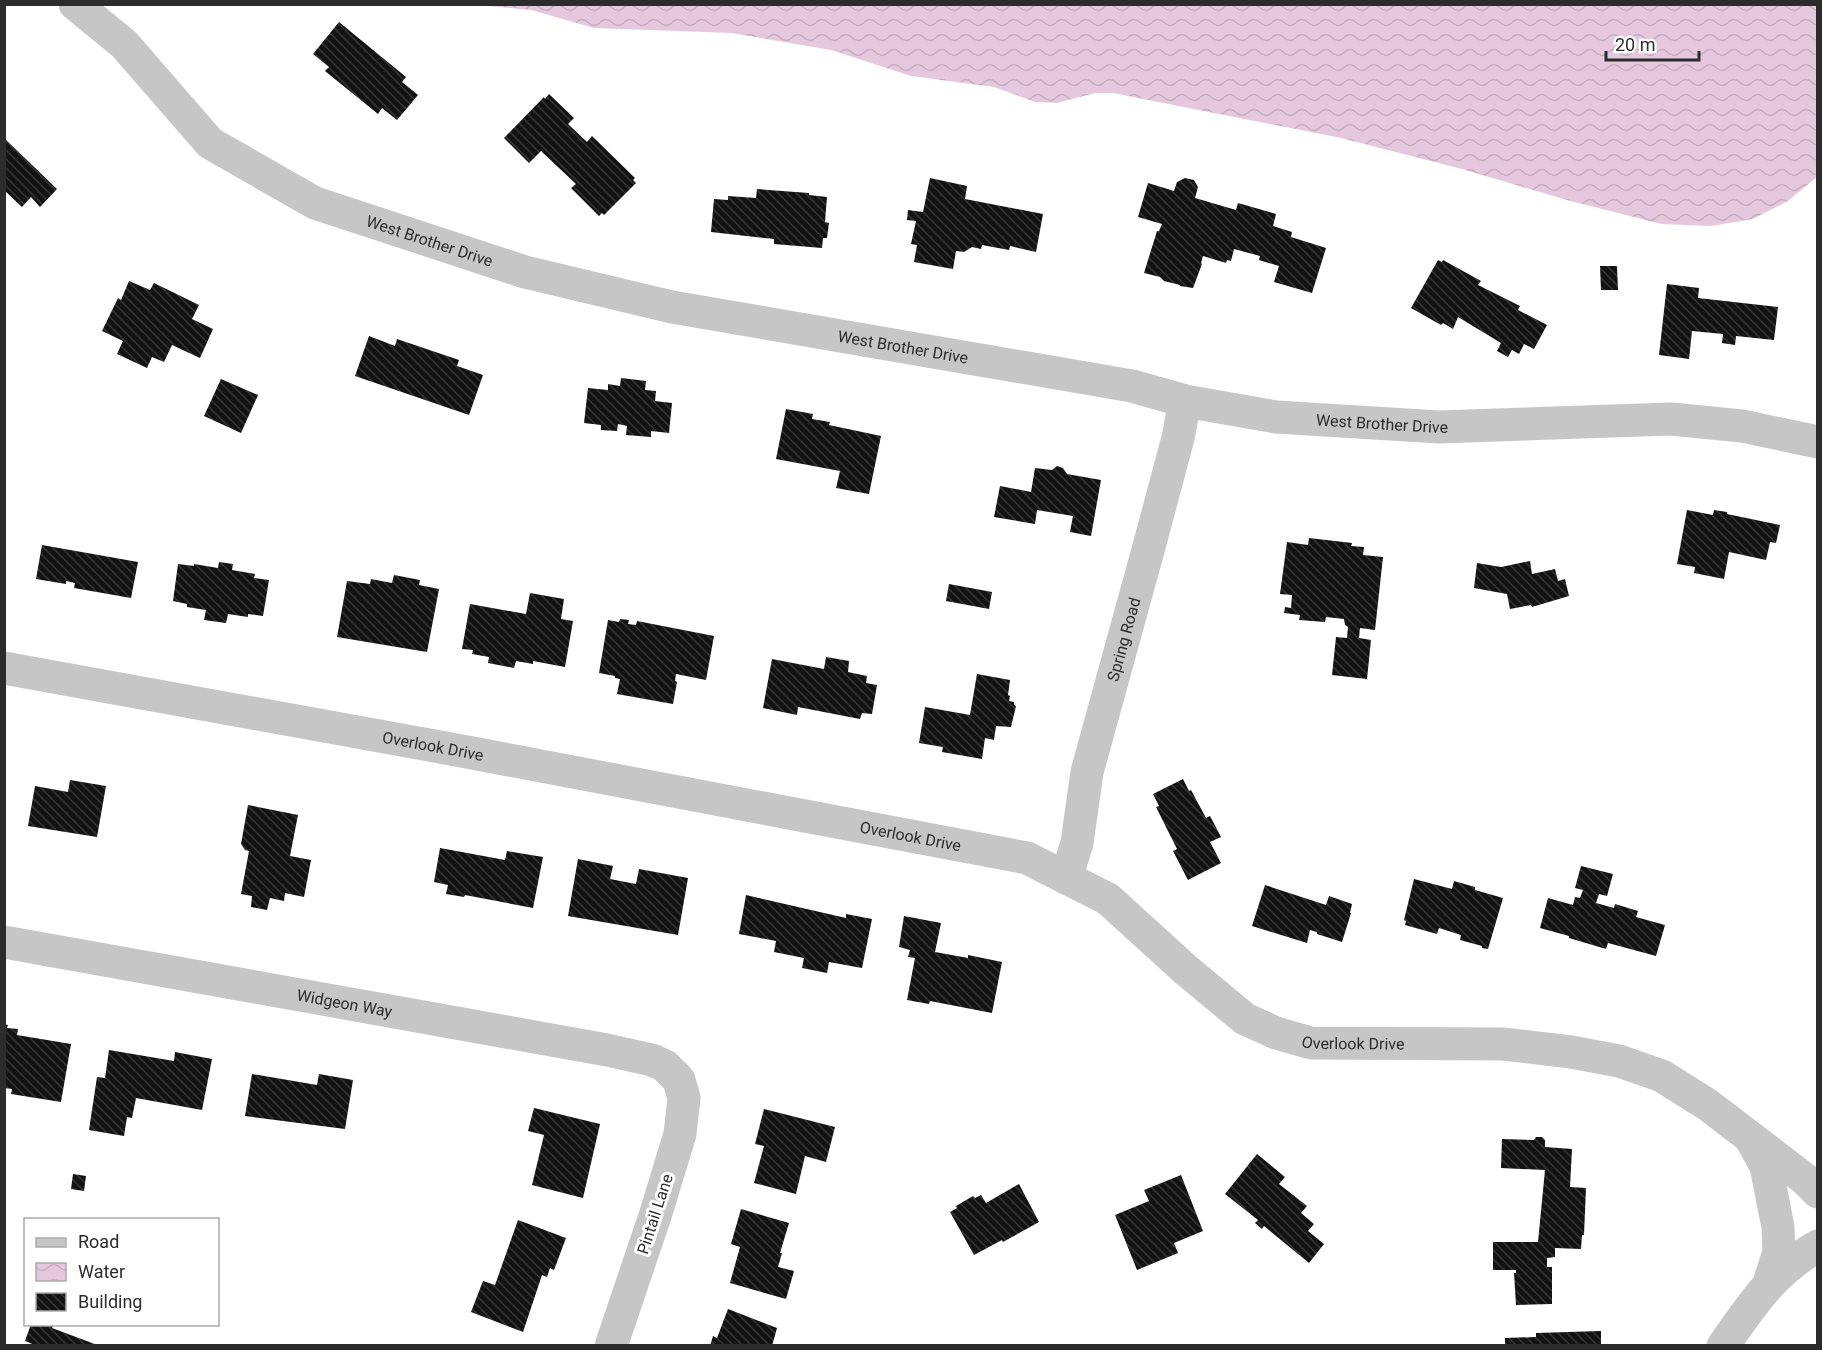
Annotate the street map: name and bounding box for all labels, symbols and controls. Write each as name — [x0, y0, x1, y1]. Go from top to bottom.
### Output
scale bar — [1606, 24, 1699, 62]
text: 20 m — [1615, 34, 1655, 55]
street label: West Brother Drive — [364, 211, 495, 270]
street label: West Brother Drive — [836, 326, 970, 367]
street label: West Brother Drive — [1316, 410, 1448, 437]
street label: Spring Road — [1103, 595, 1144, 683]
street label: Overlook Drive — [381, 727, 485, 764]
street label: Overlook Drive — [858, 817, 963, 855]
street label: Widgeon Way — [295, 985, 394, 1021]
street label: Overlook Drive — [1299, 1031, 1405, 1053]
street label: Pintail Lane — [633, 1172, 677, 1256]
legend — [24, 1218, 219, 1326]
text: Road — [78, 1231, 119, 1252]
text: Water — [78, 1261, 125, 1282]
text: Building — [78, 1291, 142, 1312]

